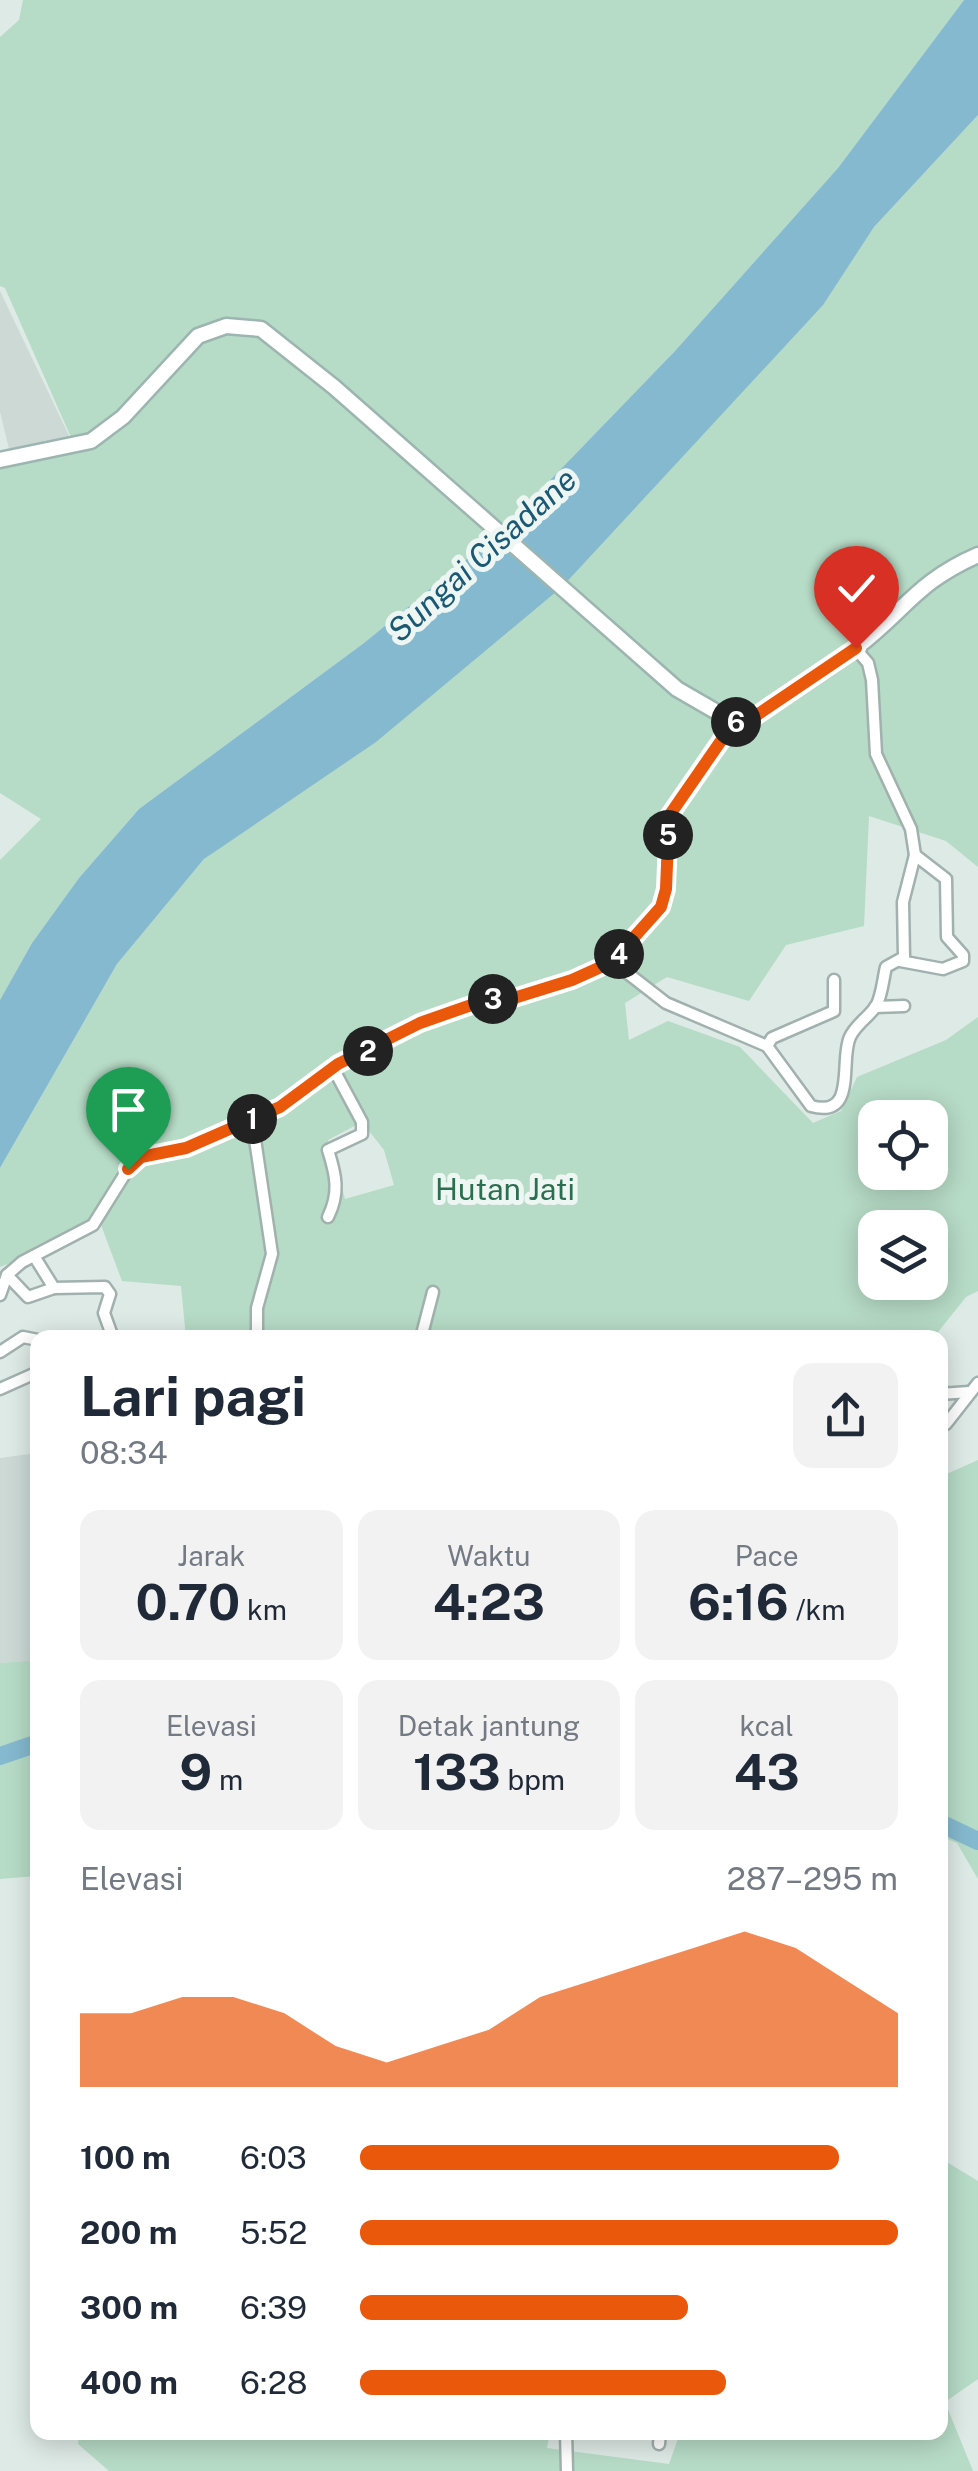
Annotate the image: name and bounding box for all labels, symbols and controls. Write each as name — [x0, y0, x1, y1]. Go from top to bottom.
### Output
water label: Sungai Cisadane — [380, 460, 584, 649]
pin — [814, 546, 899, 649]
icon: check — [829, 561, 884, 616]
pin: 6 — [711, 697, 761, 747]
text: 6 — [727, 705, 745, 738]
pin: 5 — [643, 810, 693, 860]
text: 5 — [659, 818, 677, 851]
pin: 4 — [594, 929, 644, 979]
text: 4 — [610, 937, 628, 970]
pin: 3 — [468, 974, 518, 1024]
text: 3 — [484, 982, 502, 1015]
pin: 2 — [343, 1026, 393, 1076]
text: 2 — [359, 1034, 377, 1067]
pin — [86, 1067, 171, 1170]
icon: arrive — [101, 1082, 156, 1137]
pin: 1 — [227, 1094, 277, 1144]
map controls — [858, 1100, 948, 1300]
button: locate — [858, 1100, 948, 1190]
text: 1 — [246, 1102, 258, 1135]
park label: Hutan Jati — [435, 1171, 575, 1207]
button: layers — [858, 1210, 948, 1300]
button: share — [793, 1363, 898, 1468]
text: Lari pagi — [80, 1364, 306, 1428]
text: 08:34 — [80, 1434, 168, 1471]
text: Jarak — [177, 1539, 245, 1572]
text: Waktu — [447, 1539, 531, 1572]
text: Pace — [735, 1539, 799, 1572]
text: 0.70 — [136, 1572, 240, 1631]
text: 4:23 — [433, 1572, 545, 1631]
text: 6:16 — [688, 1572, 789, 1631]
text: km — [240, 1593, 287, 1626]
text: /km — [789, 1593, 845, 1626]
text: Elevasi — [166, 1709, 257, 1742]
text: Detak jantung — [398, 1709, 580, 1742]
text: kcal — [740, 1709, 794, 1742]
text: 9 — [179, 1742, 212, 1801]
text: 133 — [413, 1742, 501, 1801]
text: 43 — [734, 1742, 800, 1801]
text: m — [212, 1763, 243, 1796]
text: bpm — [501, 1763, 565, 1796]
text: Elevasi — [80, 1860, 184, 1897]
text: 287–295 m — [727, 1860, 898, 1897]
text: 100 m — [80, 2139, 171, 2176]
text: 6:03 — [240, 2139, 307, 2176]
text: 200 m — [80, 2214, 177, 2251]
text: 5:52 — [240, 2214, 307, 2251]
text: 300 m — [80, 2289, 178, 2326]
text: 6:39 — [240, 2289, 307, 2326]
text: 400 m — [80, 2364, 178, 2401]
text: 6:28 — [240, 2364, 308, 2401]

